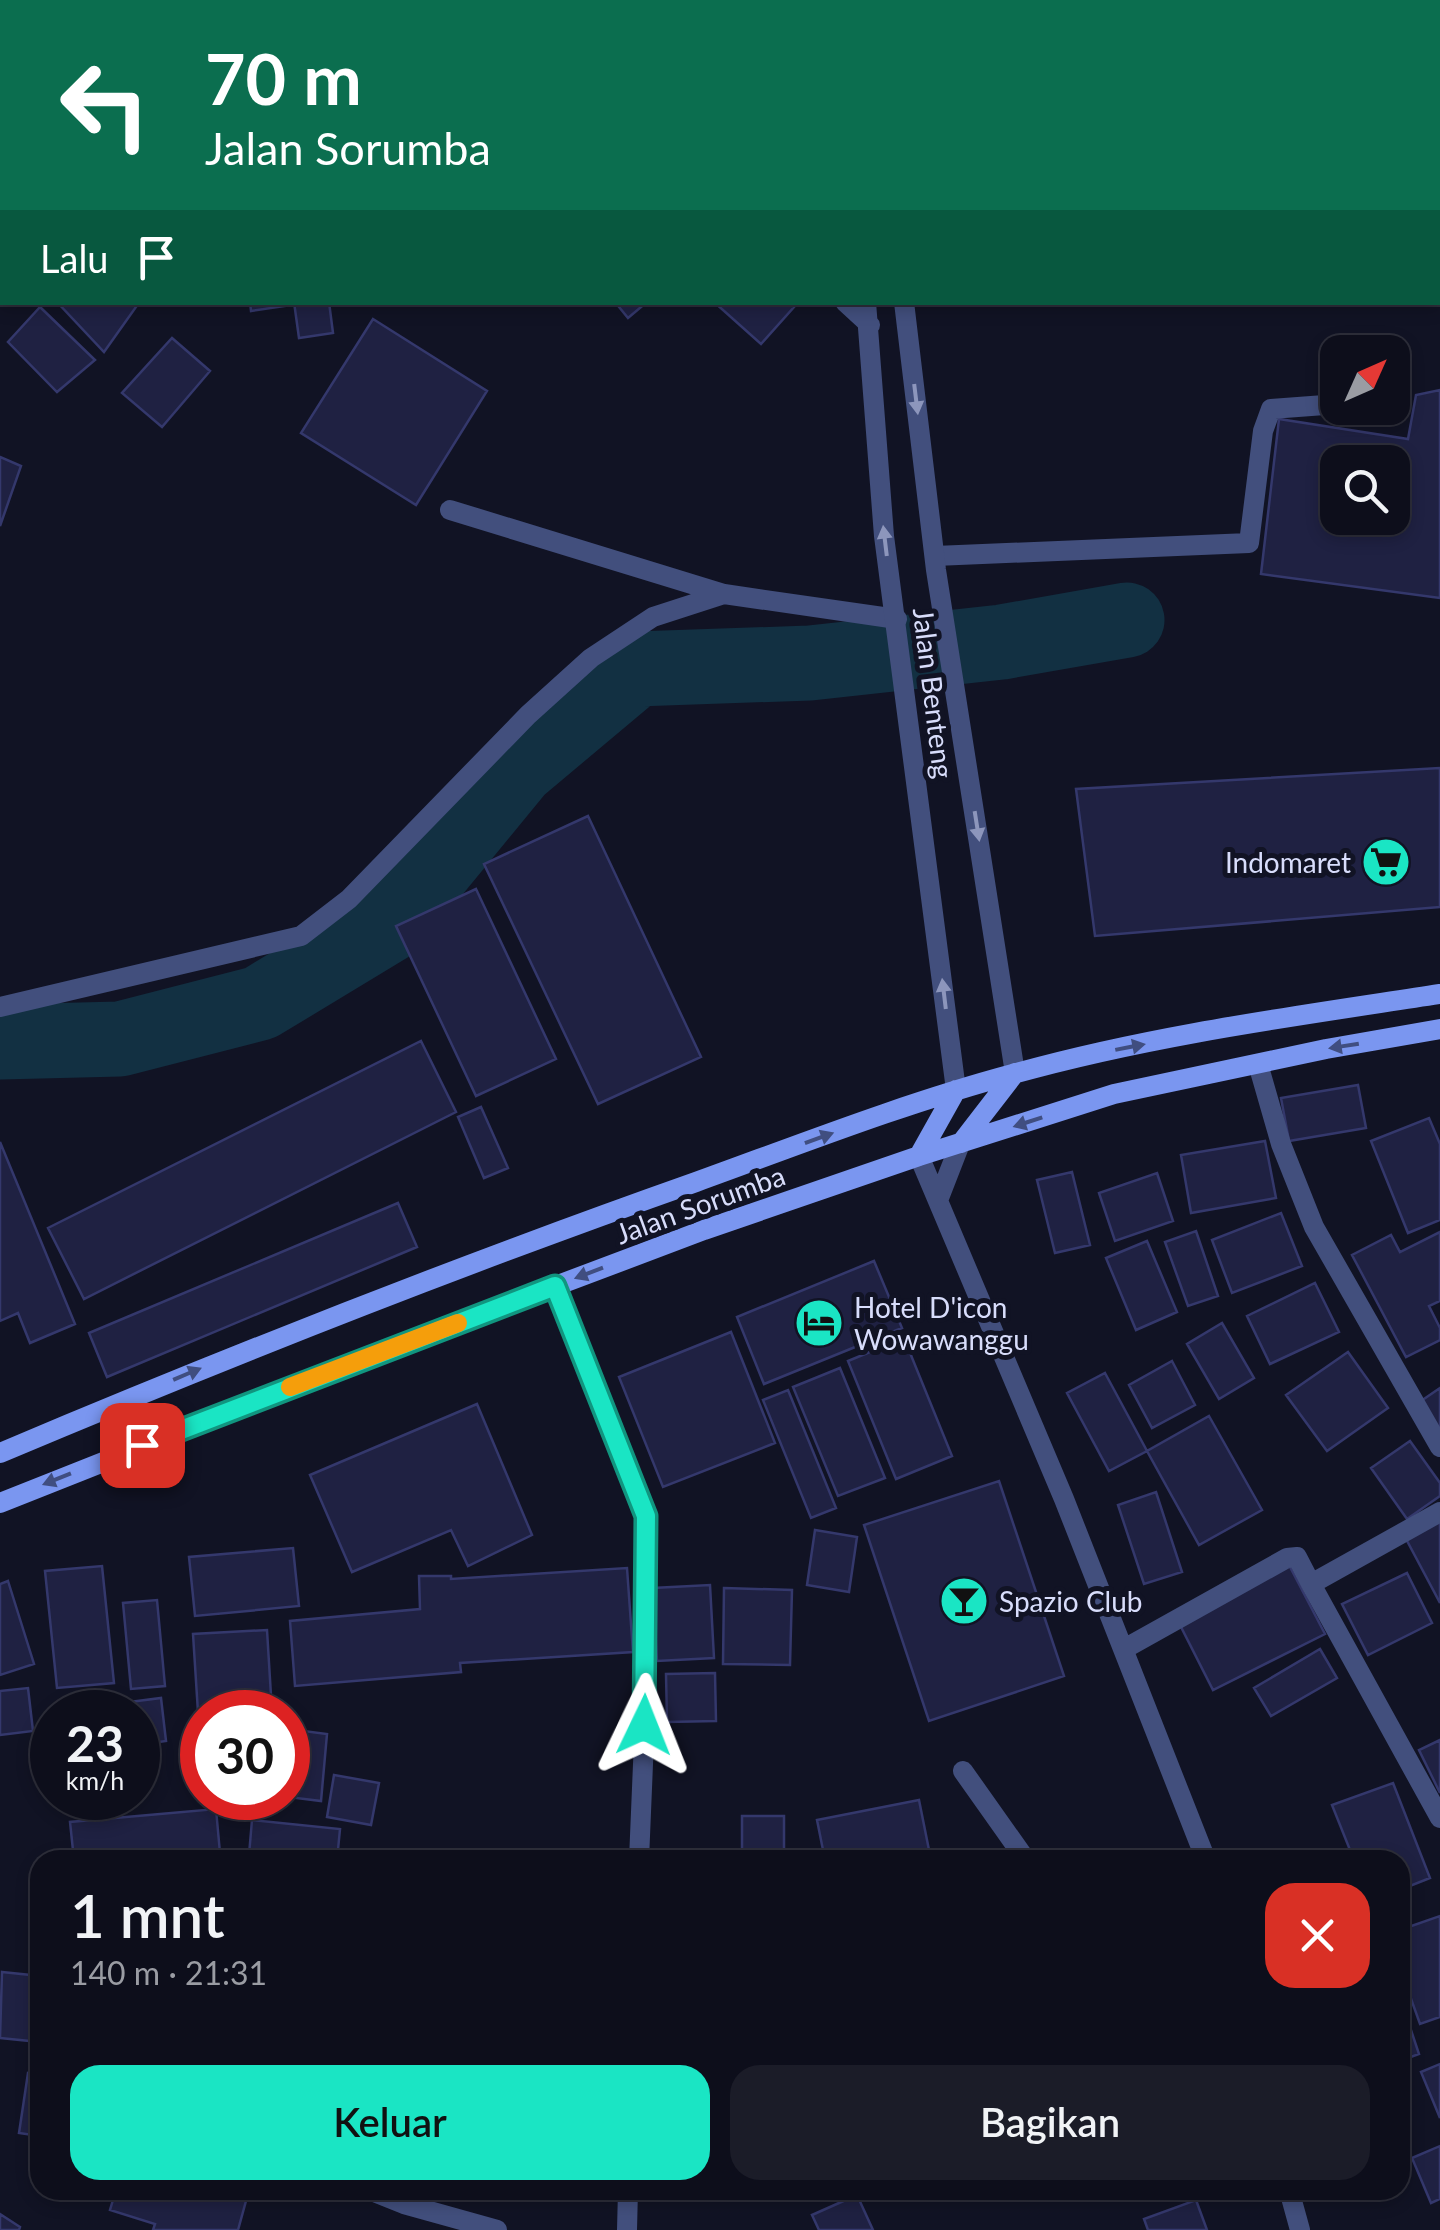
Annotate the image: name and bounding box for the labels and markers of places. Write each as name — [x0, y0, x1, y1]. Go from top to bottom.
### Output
supermarket icon: Indomaret — [1360, 836, 1412, 888]
place label: Indomaret — [1225, 845, 1351, 879]
place label: Hotel D'icon Wowawanggu — [854, 1290, 1029, 1356]
hotel icon: Hotel D'icon Wowawanggu — [793, 1297, 845, 1349]
pin — [100, 1403, 185, 1488]
bar icon: Spazio Club — [938, 1575, 990, 1627]
place label: Spazio Club — [999, 1584, 1143, 1618]

